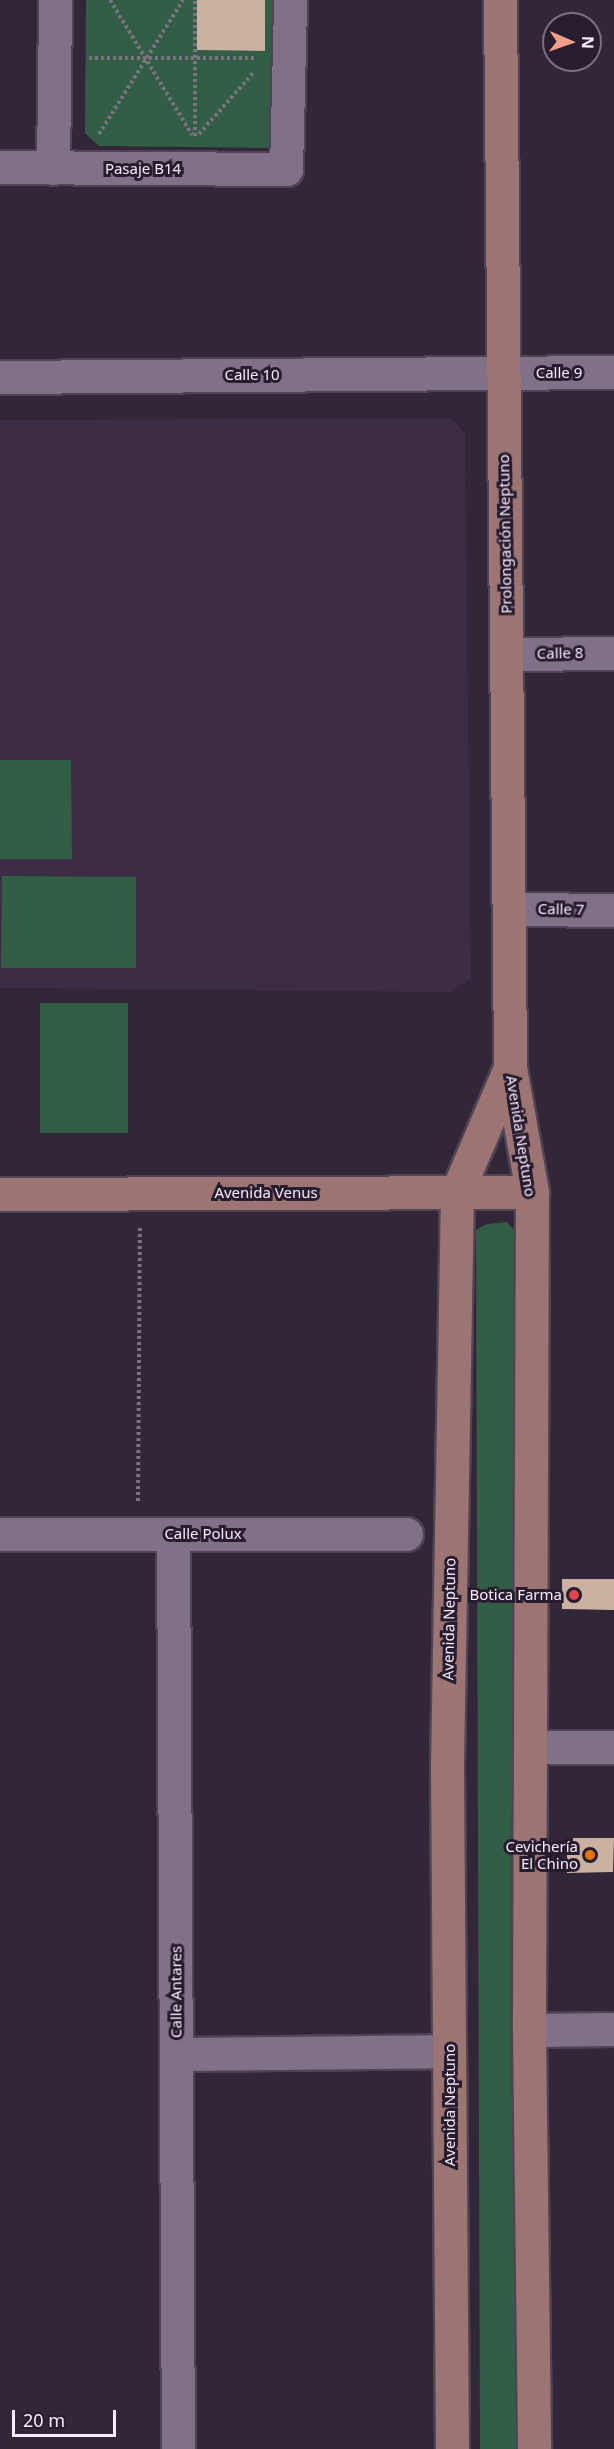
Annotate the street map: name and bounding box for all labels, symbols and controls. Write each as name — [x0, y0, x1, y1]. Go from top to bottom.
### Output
north arrow — [542, 12, 602, 72]
text: N — [577, 36, 599, 49]
street label: Pasaje B14 — [105, 160, 181, 178]
street label: Calle 9 — [536, 364, 582, 382]
street label: Calle 10 — [224, 366, 280, 384]
street label: Prolongación Neptuno — [495, 454, 515, 614]
street label: Calle 8 — [537, 644, 583, 662]
street label: Calle 7 — [538, 900, 584, 918]
street label: Avenida Neptuno — [503, 1074, 539, 1198]
street label: Avenida Venus — [214, 1184, 318, 1202]
street label: Calle Polux — [164, 1525, 242, 1543]
street label: Avenida Neptuno — [439, 1558, 459, 1680]
place label: Botica Farma — [470, 1586, 562, 1604]
marker: Botica Farma — [567, 1588, 581, 1602]
place label: Cevichería El Chino — [505, 1837, 578, 1872]
marker: Cevichería El Chino — [583, 1848, 597, 1862]
street label: Calle Antares — [167, 1946, 185, 2038]
street label: Avenida Neptuno — [441, 2044, 459, 2166]
scale bar — [15, 2398, 118, 2436]
text: 20 m — [23, 2408, 65, 2432]

